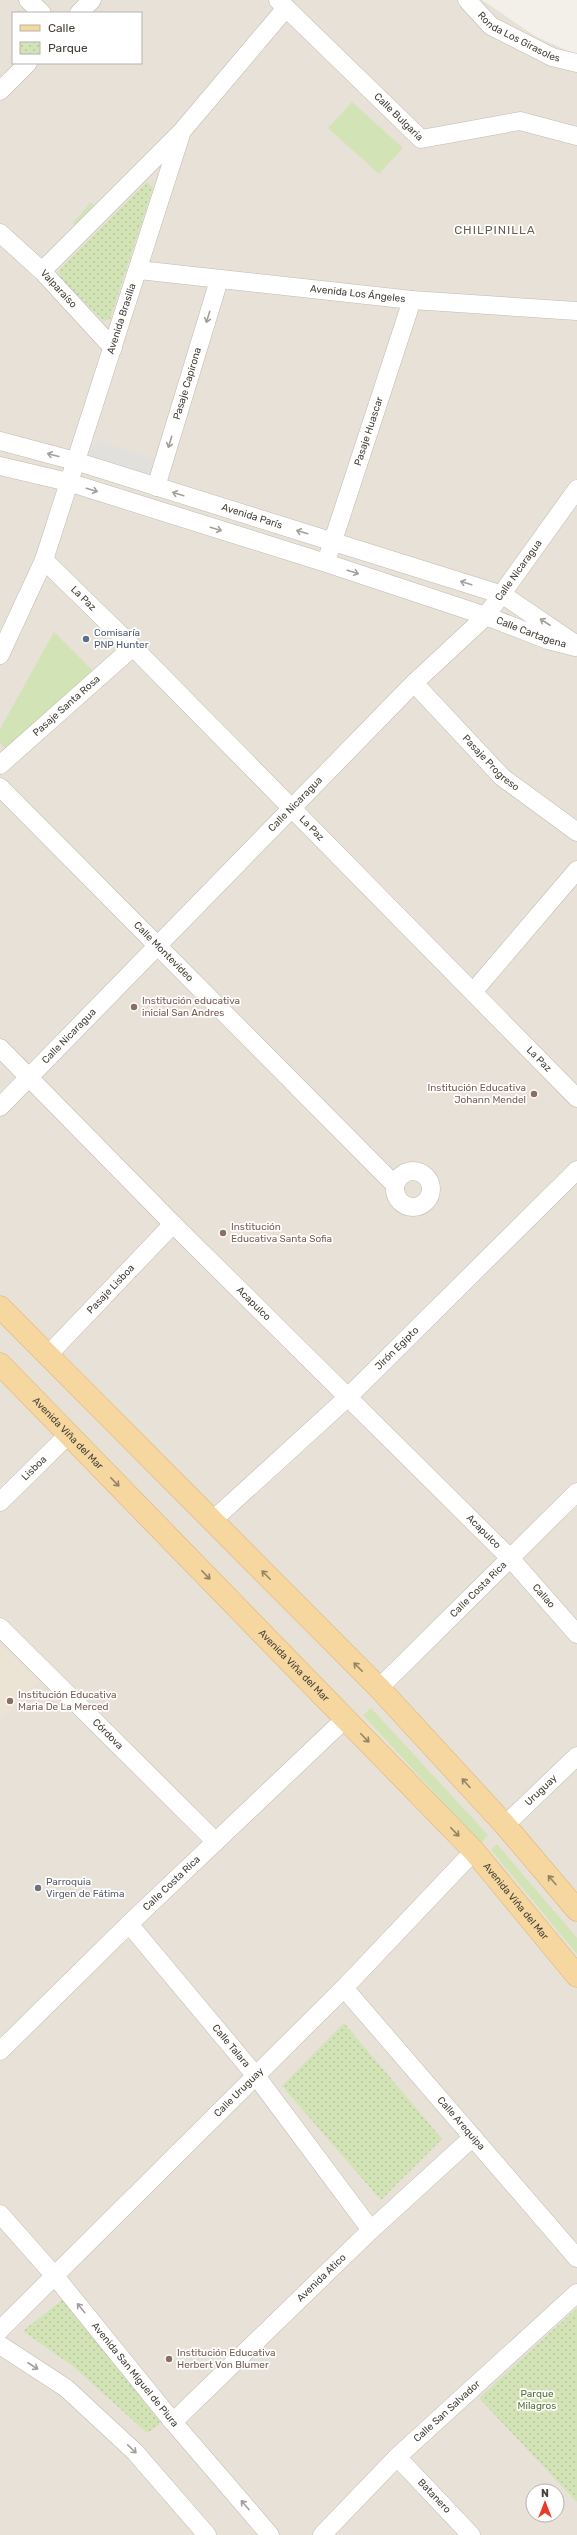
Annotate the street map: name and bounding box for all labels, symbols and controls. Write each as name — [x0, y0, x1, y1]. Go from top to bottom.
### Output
street label: Ronda Los Girasoles — [475, 9, 561, 65]
legend — [12, 12, 142, 64]
text: Calle — [48, 21, 75, 35]
text: Parque — [48, 41, 88, 55]
street label: Calle Bulgaria — [371, 91, 425, 144]
district label: CHILPINILLA — [454, 223, 536, 237]
street label: Valparaíso — [38, 267, 79, 311]
street label: Avenida Brasilia — [105, 282, 139, 356]
street label: Avenida Los Ángeles — [309, 283, 406, 305]
one-way arrow — [204, 311, 211, 324]
street label: Pasaje Capirona — [171, 346, 204, 421]
street label: Pasaje Huascar — [352, 395, 386, 467]
one-way arrow — [166, 435, 173, 448]
one-way arrow — [47, 451, 60, 458]
one-way arrow — [85, 487, 98, 494]
one-way arrow — [172, 489, 184, 497]
street label: Avenida París — [220, 501, 284, 532]
one-way arrow — [209, 526, 222, 533]
one-way arrow — [295, 528, 308, 535]
street label: Calle Nicaragua — [493, 538, 545, 603]
one-way arrow — [347, 569, 359, 577]
one-way arrow — [460, 579, 473, 586]
street label: La Paz — [68, 583, 98, 613]
street label: Calle Cartagena — [494, 614, 568, 650]
one-way arrow — [540, 618, 551, 626]
place label: Comisaría PNP Hunter — [94, 627, 149, 651]
marker: Comisaría PNP Hunter — [81, 634, 91, 644]
street label: Pasaje Santa Rosa — [31, 673, 103, 739]
street label: Pasaje Progreso — [460, 732, 522, 794]
street label: Calle Nicaragua — [266, 774, 325, 834]
street label: La Paz — [297, 813, 327, 843]
street label: Calle Montevideo — [131, 919, 196, 984]
place label: Institución educativa inicial San Andres — [142, 995, 240, 1019]
marker: Institución educativa inicial San Andres — [129, 1002, 139, 1012]
street label: Calle Nicaragua — [40, 1006, 99, 1066]
street label: La Paz — [524, 1044, 554, 1074]
place label: Institución Educativa Johann Mendel — [428, 1082, 526, 1106]
marker: Institución Educativa Johann Mendel — [529, 1089, 539, 1099]
place label: Institución Educativa Santa Sofia — [231, 1221, 332, 1245]
marker: Institución Educativa Santa Sofia — [218, 1228, 228, 1238]
street label: Pasaje Lisboa — [85, 1262, 137, 1316]
street label: Acapulco — [234, 1284, 273, 1323]
street label: Jirón Egipto — [373, 1324, 422, 1373]
street label: Avenida Viña del Mar — [30, 1395, 106, 1472]
street label: Lisboa — [19, 1453, 49, 1483]
one-way arrow — [110, 1477, 120, 1487]
street label: Acapulco — [464, 1512, 503, 1551]
street label: Calle Costa Rica — [448, 1559, 509, 1620]
one-way arrow — [201, 1570, 211, 1580]
one-way arrow — [261, 1570, 271, 1580]
street label: Callao — [530, 1581, 558, 1611]
street label: Avenida Viña del Mar — [256, 1627, 332, 1705]
one-way arrow — [353, 1662, 363, 1672]
place label: Institución Educativa Maria De La Merced — [18, 1689, 117, 1713]
marker: Institución Educativa Maria De La Merced — [5, 1696, 15, 1706]
street label: Córdova — [90, 1716, 126, 1752]
one-way arrow — [360, 1733, 370, 1743]
street label: Uruguay — [523, 1772, 560, 1809]
one-way arrow — [461, 1778, 471, 1788]
one-way arrow — [451, 1827, 460, 1837]
street label: Calle Costa Rica — [141, 1853, 203, 1913]
street label: Avenida Viña del Mar — [480, 1861, 551, 1943]
one-way arrow — [547, 1875, 556, 1886]
place label: Parroquia Virgen de Fátima — [46, 1876, 124, 1900]
marker: Parroquia Virgen de Fátima — [33, 1883, 43, 1893]
street label: Calle Talara — [210, 2022, 252, 2070]
street label: Calle Uruguay — [212, 2065, 267, 2120]
street label: Calle Arequipa — [435, 2094, 487, 2153]
street label: Avenida Atico — [295, 2251, 349, 2304]
one-way arrow — [77, 2303, 86, 2314]
street label: Avenida San Miguel de Piura — [89, 2320, 181, 2430]
place label: Institución Educativa Herbert Von Blumer — [177, 2347, 276, 2371]
marker: Institución Educativa Herbert Von Blumer — [164, 2354, 174, 2364]
one-way arrow — [27, 2363, 39, 2371]
street label: Calle San Salvador — [411, 2378, 483, 2445]
park label: Parque Milagros — [518, 2388, 556, 2412]
one-way arrow — [127, 2445, 137, 2454]
street label: Batanero — [415, 2477, 453, 2516]
north arrow — [525, 2483, 565, 2523]
text: N — [541, 2487, 549, 2500]
one-way arrow — [240, 2500, 249, 2511]

